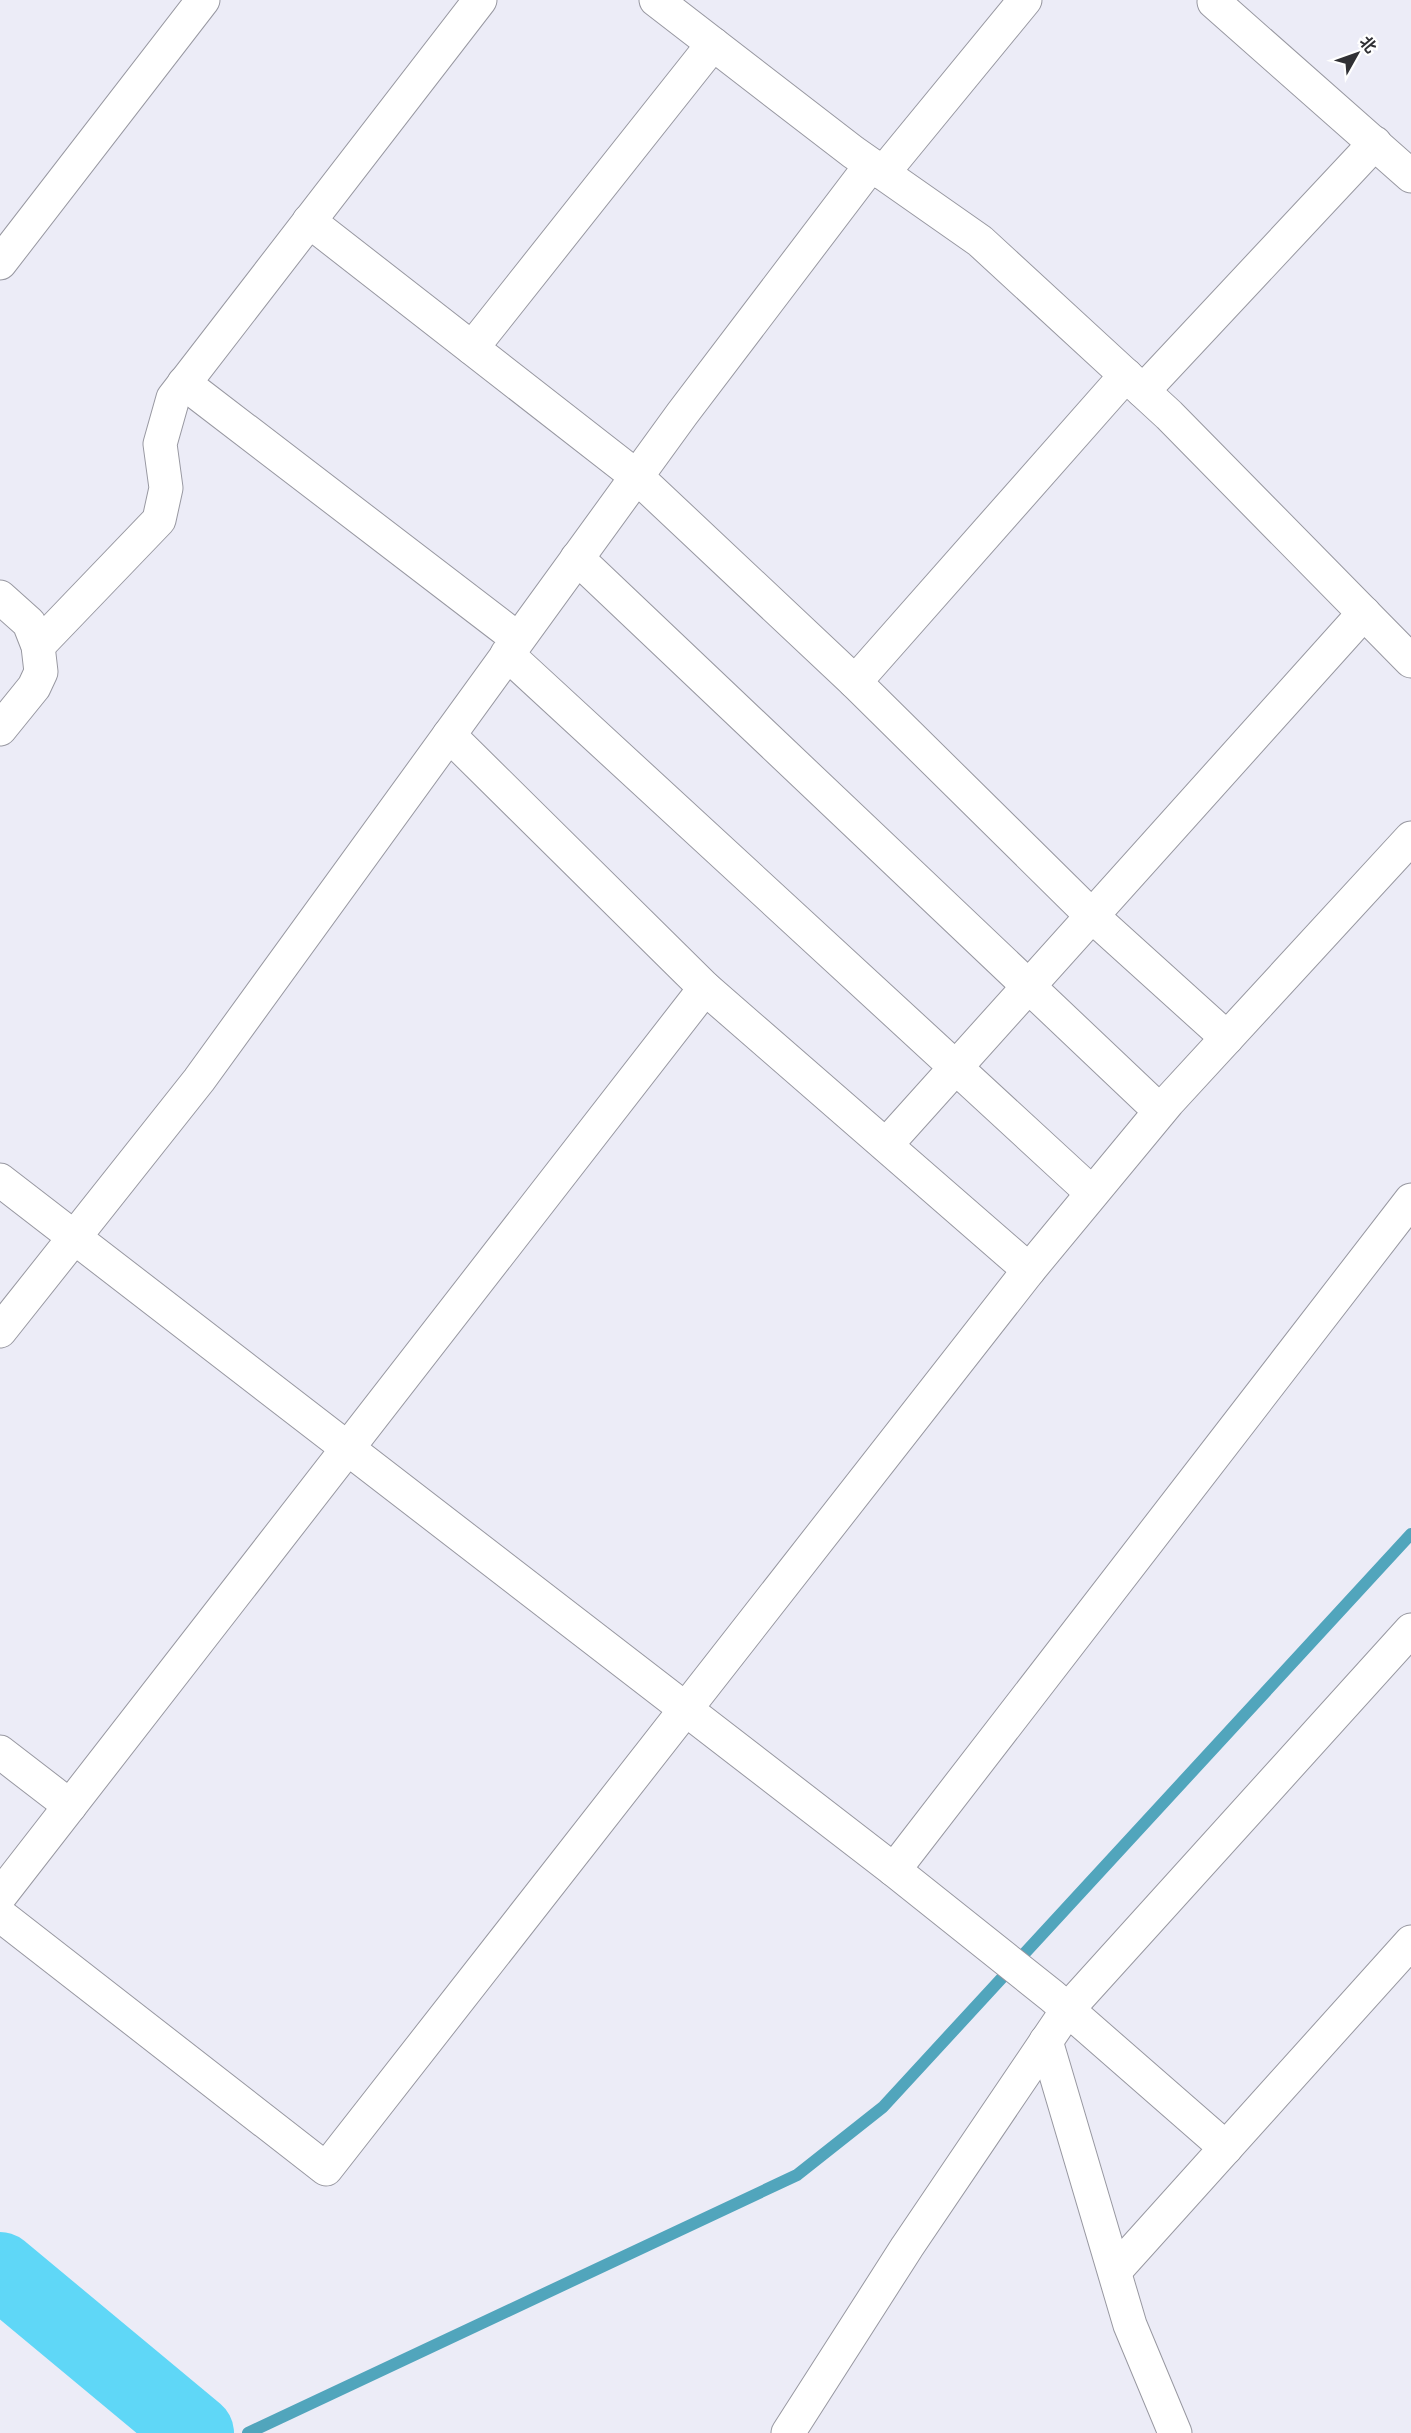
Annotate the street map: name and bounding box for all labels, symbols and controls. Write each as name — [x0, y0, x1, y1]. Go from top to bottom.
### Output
north arrow — [1327, 24, 1387, 84]
text: 北 — [1356, 32, 1381, 57]

